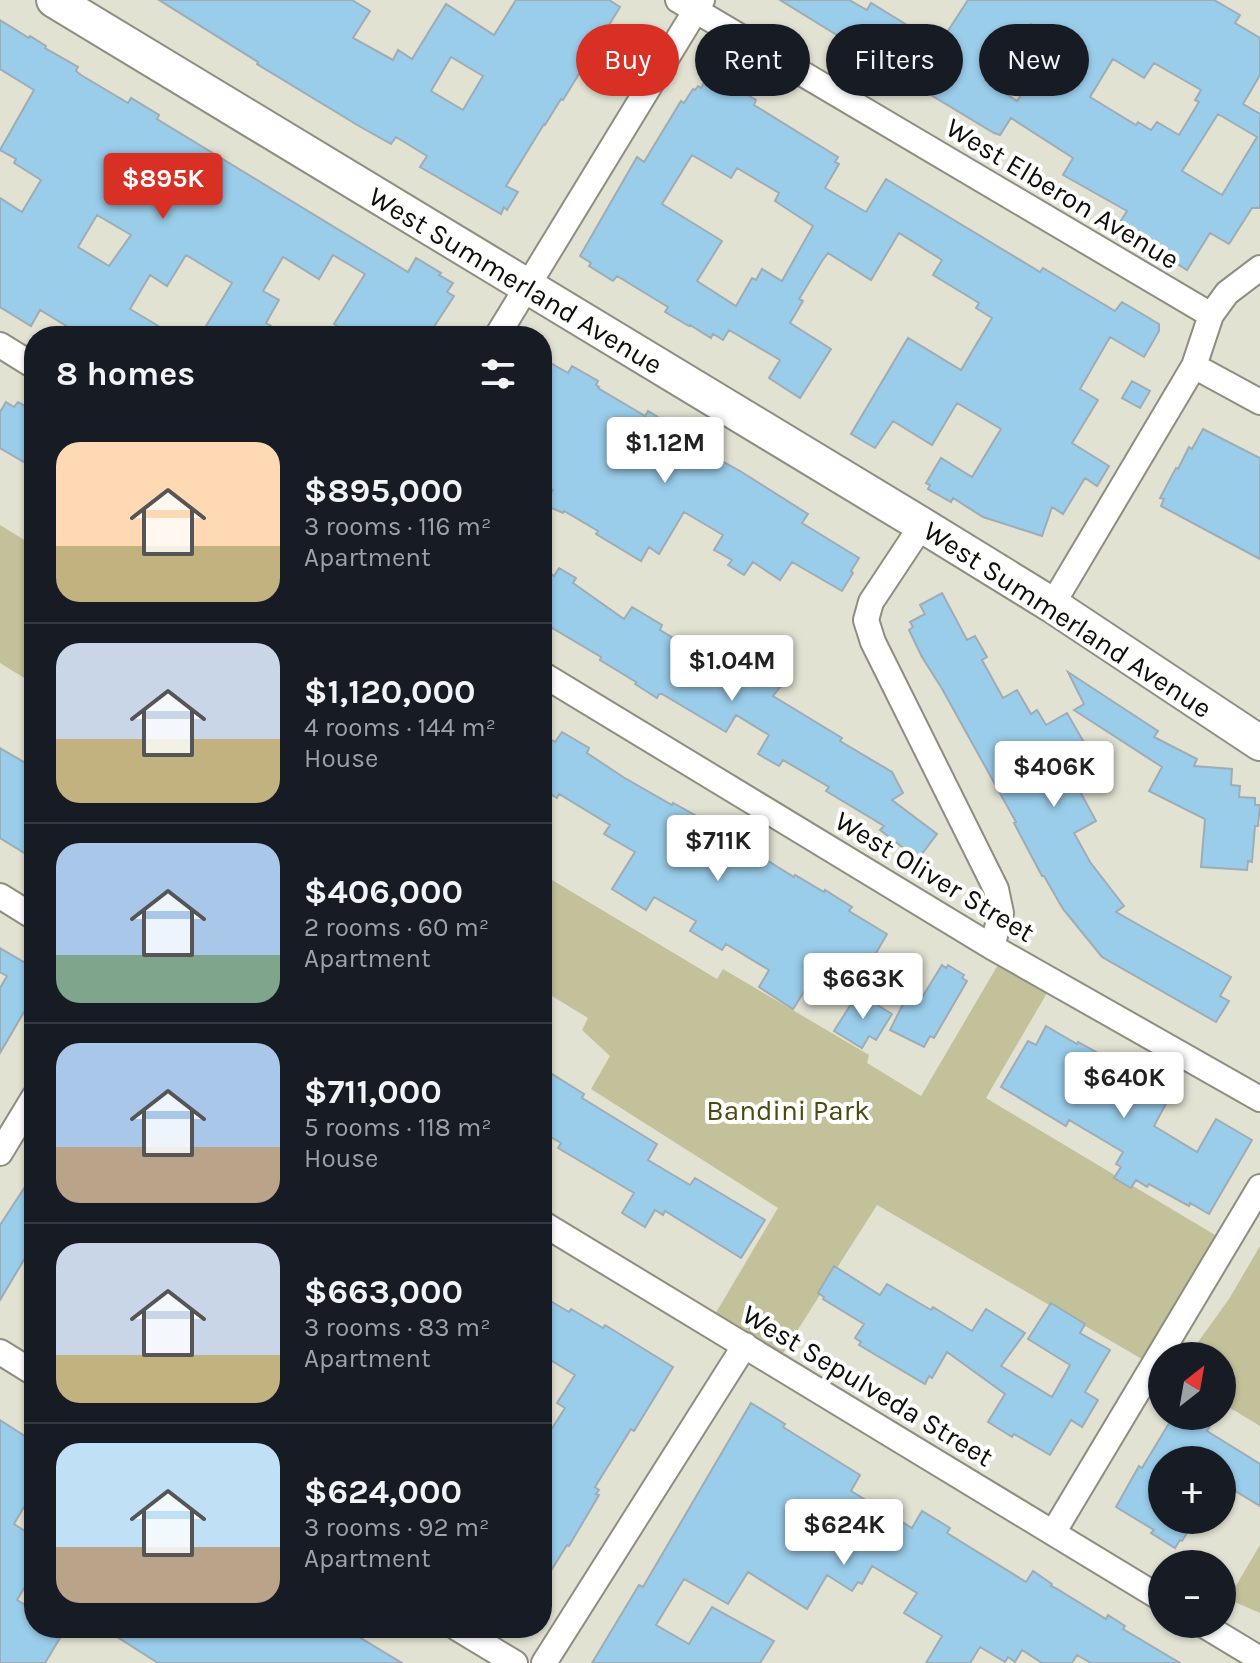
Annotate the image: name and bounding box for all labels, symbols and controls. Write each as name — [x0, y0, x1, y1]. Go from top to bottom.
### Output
chip: Buy — [576, 24, 679, 96]
chip: Rent — [695, 24, 810, 96]
chip: Filters — [826, 24, 963, 96]
chip: New — [979, 24, 1089, 96]
street label: West Elberon Avenue — [940, 111, 1185, 276]
pin: $895K — [107, 153, 219, 221]
text: $895K — [122, 163, 204, 194]
street label: West Summerland Avenue — [363, 180, 669, 381]
icon: filters — [476, 352, 520, 396]
text: 8 homes — [56, 354, 195, 394]
pin: $1.12M — [600, 417, 730, 485]
text: $1.12M — [625, 427, 705, 458]
text: $895,000 — [304, 471, 463, 511]
icon: home — [120, 474, 216, 570]
text: 3 rooms · 116 m² — [304, 511, 491, 542]
street label: West Summerland Avenue — [918, 514, 1218, 725]
text: Apartment — [304, 542, 431, 573]
pin: $1.04M — [667, 635, 797, 703]
text: $1.04M — [688, 645, 776, 676]
text: $1,120,000 — [304, 672, 475, 712]
icon: home — [120, 675, 216, 771]
text: 4 rooms · 144 m² — [304, 712, 496, 743]
pin: $406K — [998, 741, 1110, 809]
text: House — [304, 743, 378, 774]
text: $406K — [1013, 751, 1095, 782]
street label: West Oliver Street — [829, 804, 1040, 949]
pin: $711K — [662, 815, 774, 883]
text: $711K — [685, 825, 751, 856]
text: $406,000 — [304, 872, 463, 912]
icon: home — [120, 875, 216, 971]
text: 2 rooms · 60 m² — [304, 912, 489, 943]
text: Apartment — [304, 943, 431, 974]
pin: $663K — [807, 953, 919, 1021]
text: $663K — [822, 963, 904, 994]
pin: $640K — [1068, 1052, 1180, 1120]
text: $640K — [1083, 1062, 1165, 1093]
text: $711,000 — [304, 1072, 442, 1112]
icon: home — [120, 1075, 216, 1171]
park label: Bandini Park — [706, 1094, 870, 1127]
text: 5 rooms · 118 m² — [304, 1112, 492, 1143]
text: House — [304, 1143, 378, 1174]
text: $663,000 — [304, 1272, 463, 1312]
icon: home — [120, 1275, 216, 1371]
street label: West Sepulveda Street — [736, 1297, 999, 1473]
text: 3 rooms · 83 m² — [304, 1312, 491, 1343]
north arrow — [1148, 1342, 1236, 1430]
map controls — [1148, 1342, 1236, 1638]
text: Apartment — [304, 1343, 431, 1374]
button: + — [1148, 1446, 1236, 1534]
text: $624,000 — [304, 1472, 462, 1512]
icon: home — [120, 1475, 216, 1571]
pin: $624K — [788, 1499, 900, 1567]
text: $624K — [803, 1509, 885, 1540]
text: 3 rooms · 92 m² — [304, 1512, 489, 1543]
text: Apartment — [304, 1543, 431, 1574]
button: − — [1148, 1550, 1236, 1638]

